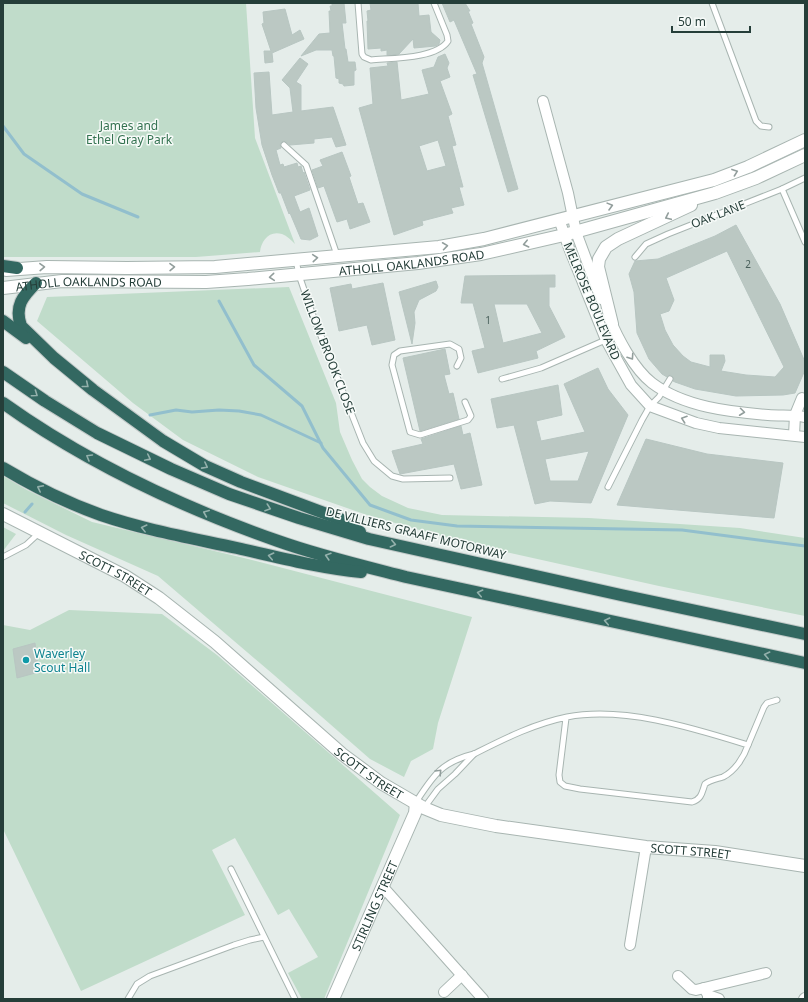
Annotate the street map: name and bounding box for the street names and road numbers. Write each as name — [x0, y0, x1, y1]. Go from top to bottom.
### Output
street label: OAK LANE — [688, 196, 748, 232]
street label: MELROSE BOULEVARD — [559, 239, 625, 363]
street label: ATHOLL OAKLANDS ROAD — [338, 245, 486, 279]
street label: ATHOLL OAKLANDS ROAD — [15, 272, 162, 295]
street label: WILLOW BROOK CLOSE — [296, 287, 360, 417]
street label: DE VILLIERS GRAAFF MOTORWAY — [324, 502, 508, 564]
street label: SCOTT STREET — [76, 546, 155, 600]
street label: SCOTT STREET — [331, 743, 407, 803]
street label: SCOTT STREET — [650, 839, 732, 863]
street label: STIRLING STREET — [347, 858, 402, 953]

